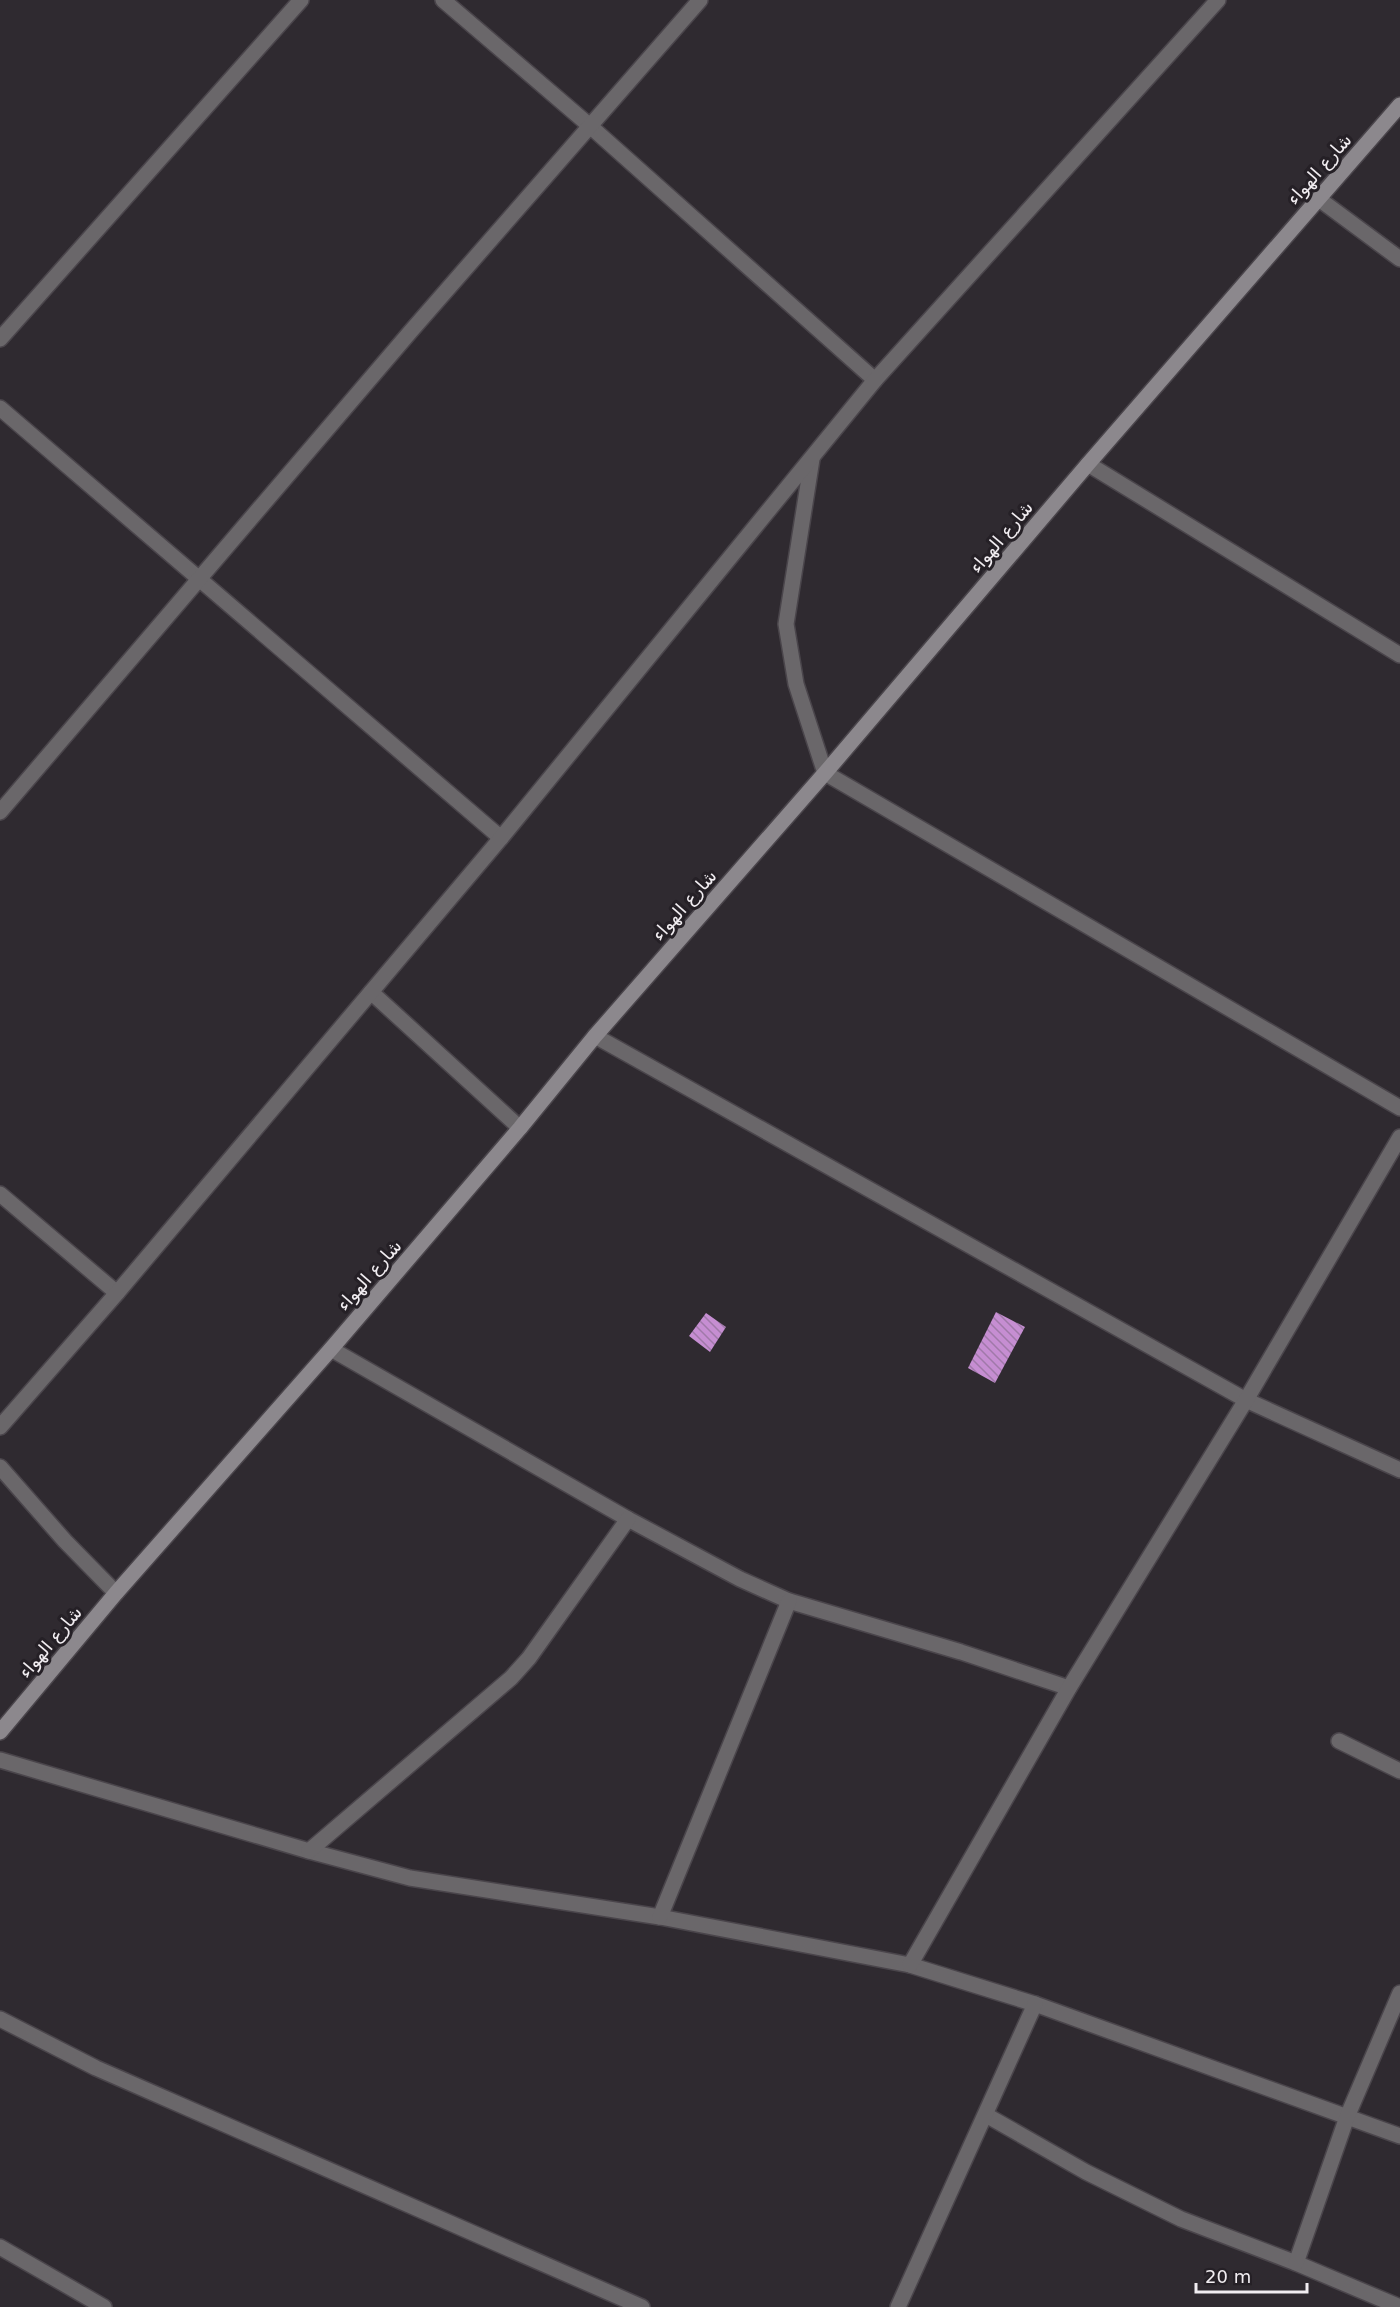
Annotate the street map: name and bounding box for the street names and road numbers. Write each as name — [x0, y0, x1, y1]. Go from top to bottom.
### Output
street label: شارع الهواء — [1282, 129, 1356, 209]
street label: شارع الهواء — [965, 497, 1038, 578]
street label: شارع الهواء — [647, 865, 721, 945]
street label: شارع الهواء — [332, 1235, 406, 1315]
street label: شارع الهواء — [14, 1602, 87, 1683]

